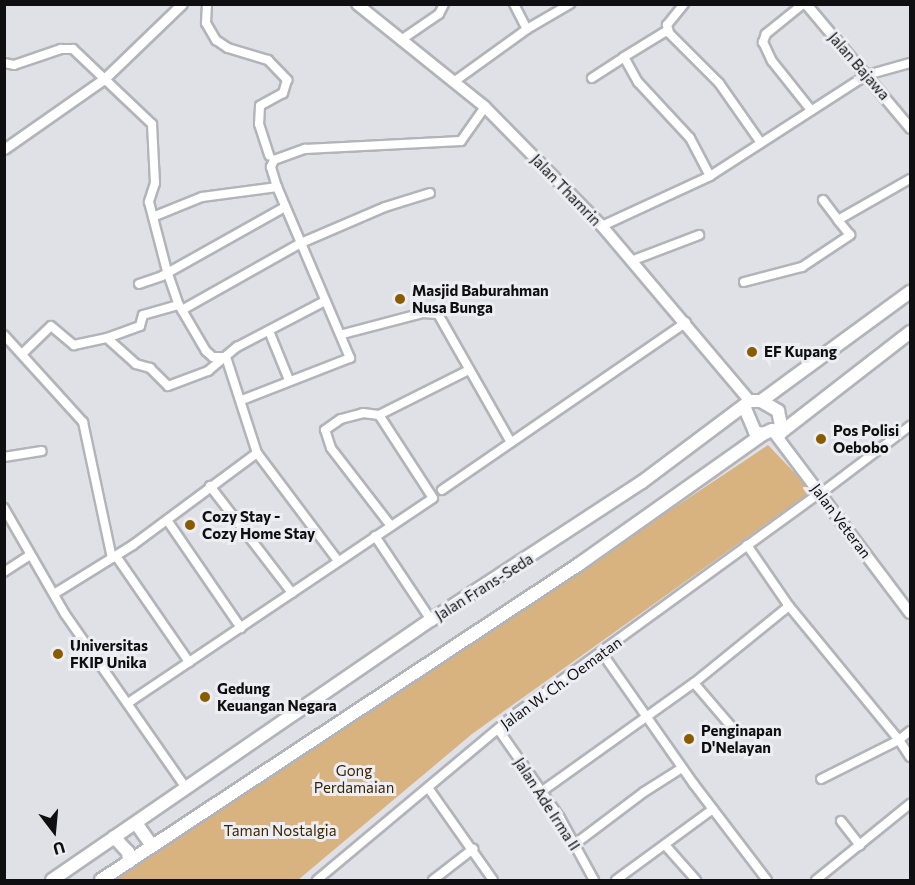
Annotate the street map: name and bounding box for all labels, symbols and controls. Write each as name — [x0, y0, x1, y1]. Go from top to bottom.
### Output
street label: Jalan Bajawa — [825, 28, 893, 104]
street label: Jalan Thamrin — [527, 150, 605, 230]
place label: Masjid Baburahman Nusa Bunga — [412, 281, 549, 316]
marker: Masjid Baburahman Nusa Bunga — [393, 292, 407, 306]
place label: EF Kupang — [764, 343, 837, 361]
marker: EF Kupang — [745, 345, 759, 359]
place label: Pos Polisi Oebobo — [833, 421, 899, 456]
marker: Pos Polisi Oebobo — [814, 432, 828, 446]
street label: Jalan Veteran — [807, 480, 875, 562]
place label: Cozy Stay - Cozy Home Stay — [202, 507, 315, 542]
marker: Cozy Stay - Cozy Home Stay — [183, 518, 197, 532]
street label: Jalan Frans-Seda — [432, 550, 536, 624]
street label: Jalan W. Ch. Oematan — [497, 633, 625, 733]
place label: Universitas FKIP Unika — [70, 636, 148, 671]
marker: Universitas FKIP Unika — [51, 647, 65, 661]
place label: Gedung Keuangan Negara — [217, 679, 337, 714]
marker: Gedung Keuangan Negara — [198, 690, 212, 704]
place label: Penginapan D'Nelayan — [701, 721, 782, 756]
marker: Penginapan D'Nelayan — [682, 732, 696, 746]
street label: Jalan Ade Irma II — [510, 754, 584, 854]
park label: Gong Perdamaian — [314, 761, 394, 796]
north arrow — [24, 801, 84, 861]
park label: Taman Nostalgia — [223, 822, 337, 840]
text: U — [51, 838, 67, 860]

